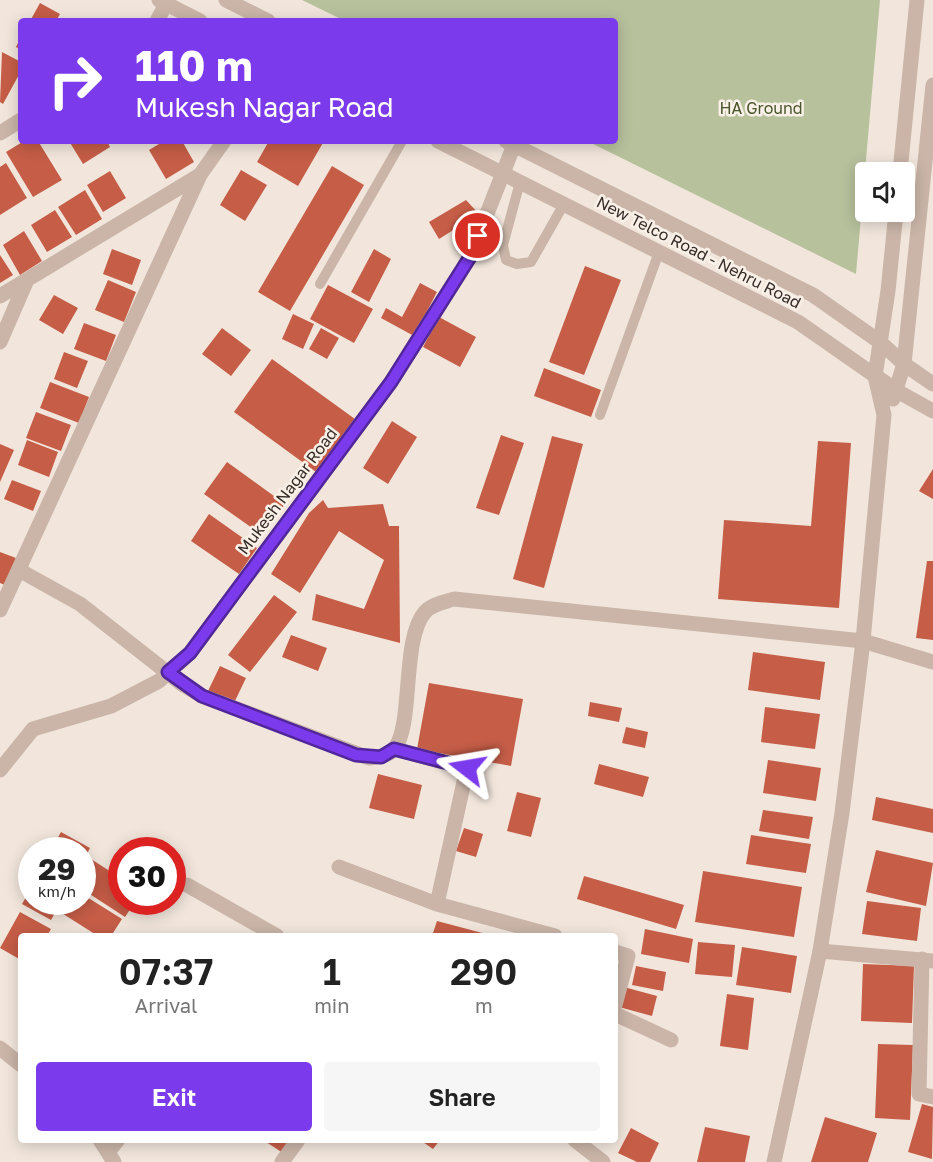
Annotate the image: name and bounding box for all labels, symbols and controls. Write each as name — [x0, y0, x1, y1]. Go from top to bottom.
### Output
text: 110 m — [135, 40, 253, 90]
icon: right — [36, 42, 114, 120]
text: Mukesh Nagar Road — [135, 91, 394, 123]
park label: HA Ground — [719, 98, 803, 118]
map controls — [855, 162, 915, 222]
button: sound — [855, 162, 915, 222]
street label: New Telco Road - Nehru Road — [593, 192, 805, 312]
pin — [452, 210, 503, 261]
icon: arrive — [461, 219, 494, 252]
street label: Mukesh Nagar Road — [233, 424, 341, 558]
position arrow — [435, 736, 499, 800]
speed limit sign: 30 — [108, 837, 186, 915]
text: 29 — [38, 851, 76, 887]
text: km/h — [38, 882, 76, 900]
text: 07:37 — [119, 950, 213, 993]
text: 1 — [323, 950, 341, 993]
text: 290 — [450, 950, 517, 993]
text: Arrival — [135, 993, 197, 1017]
text: min — [314, 993, 350, 1017]
text: m — [475, 993, 493, 1017]
button: Exit — [36, 1062, 312, 1131]
button: Share — [324, 1062, 600, 1131]

